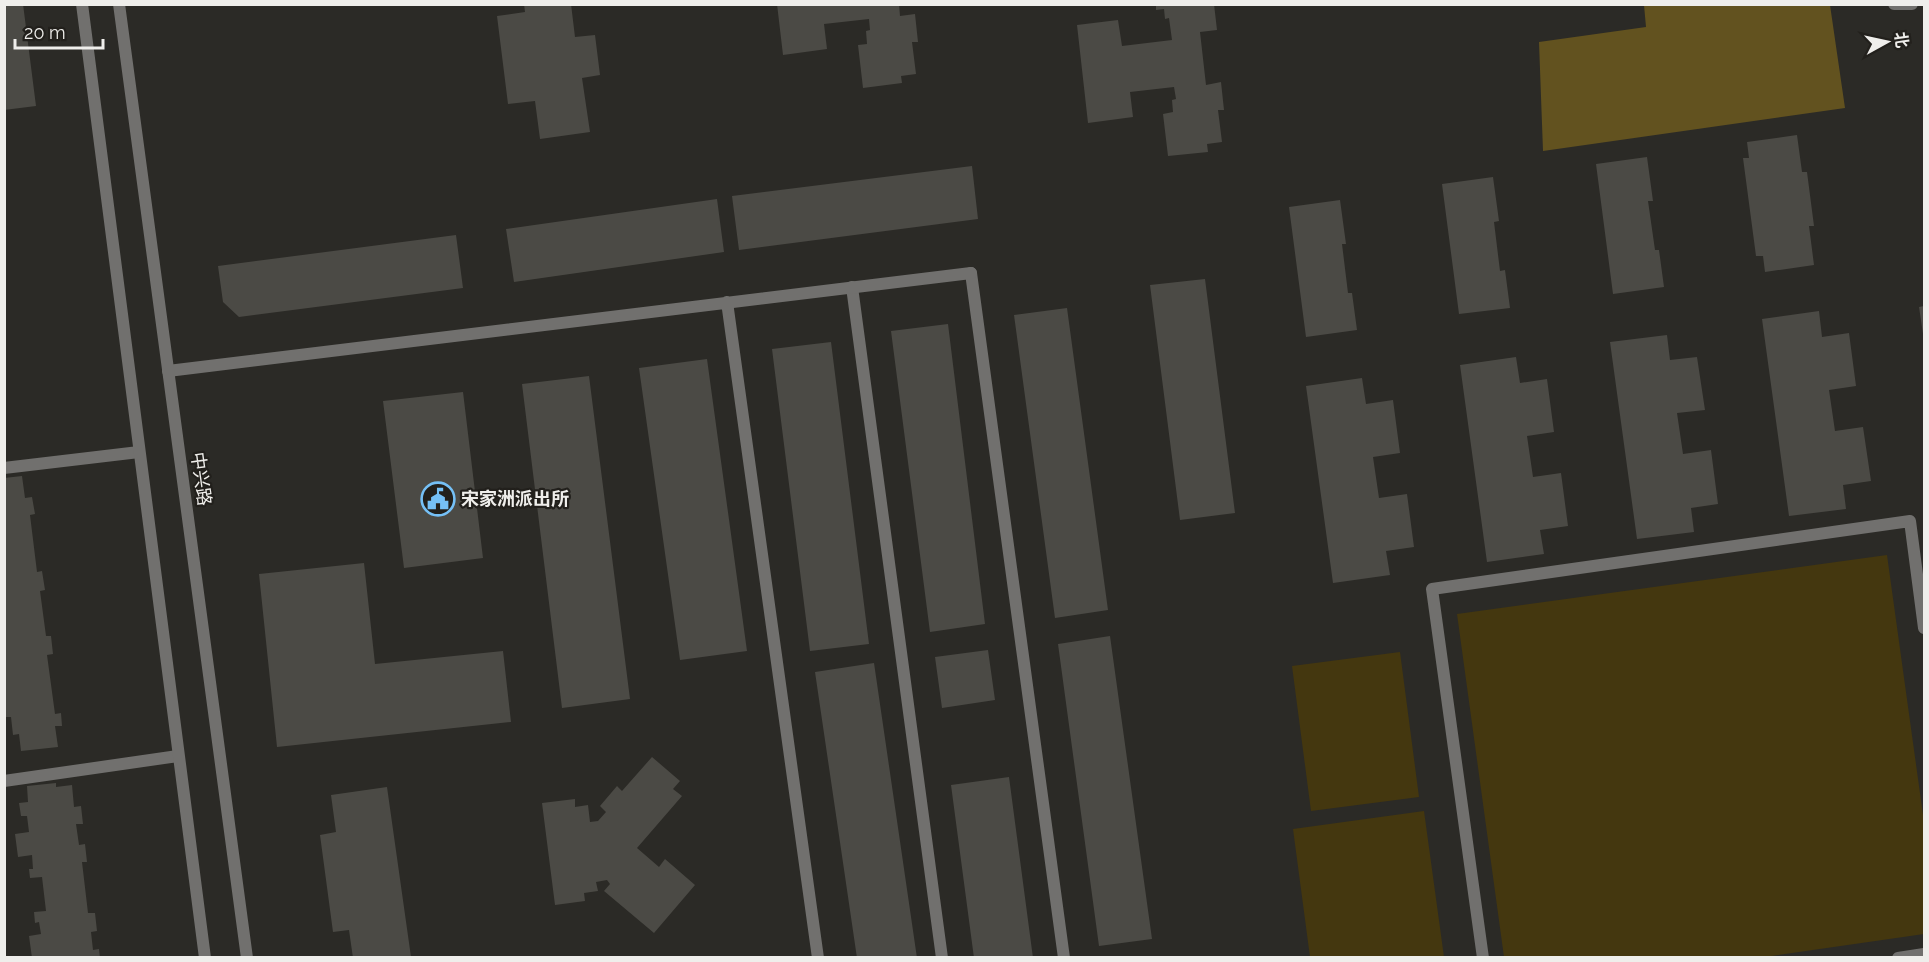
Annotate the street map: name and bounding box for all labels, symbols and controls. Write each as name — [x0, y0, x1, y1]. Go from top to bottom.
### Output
scale bar — [15, 12, 104, 50]
north arrow — [1857, 12, 1917, 72]
text: 20 m — [24, 22, 66, 43]
text: 北 — [1891, 31, 1912, 49]
street label: 中兴路 — [187, 451, 216, 507]
public building icon: 宋家洲派出所 — [420, 481, 456, 517]
place label: 宋家洲派出所 — [461, 488, 569, 509]

